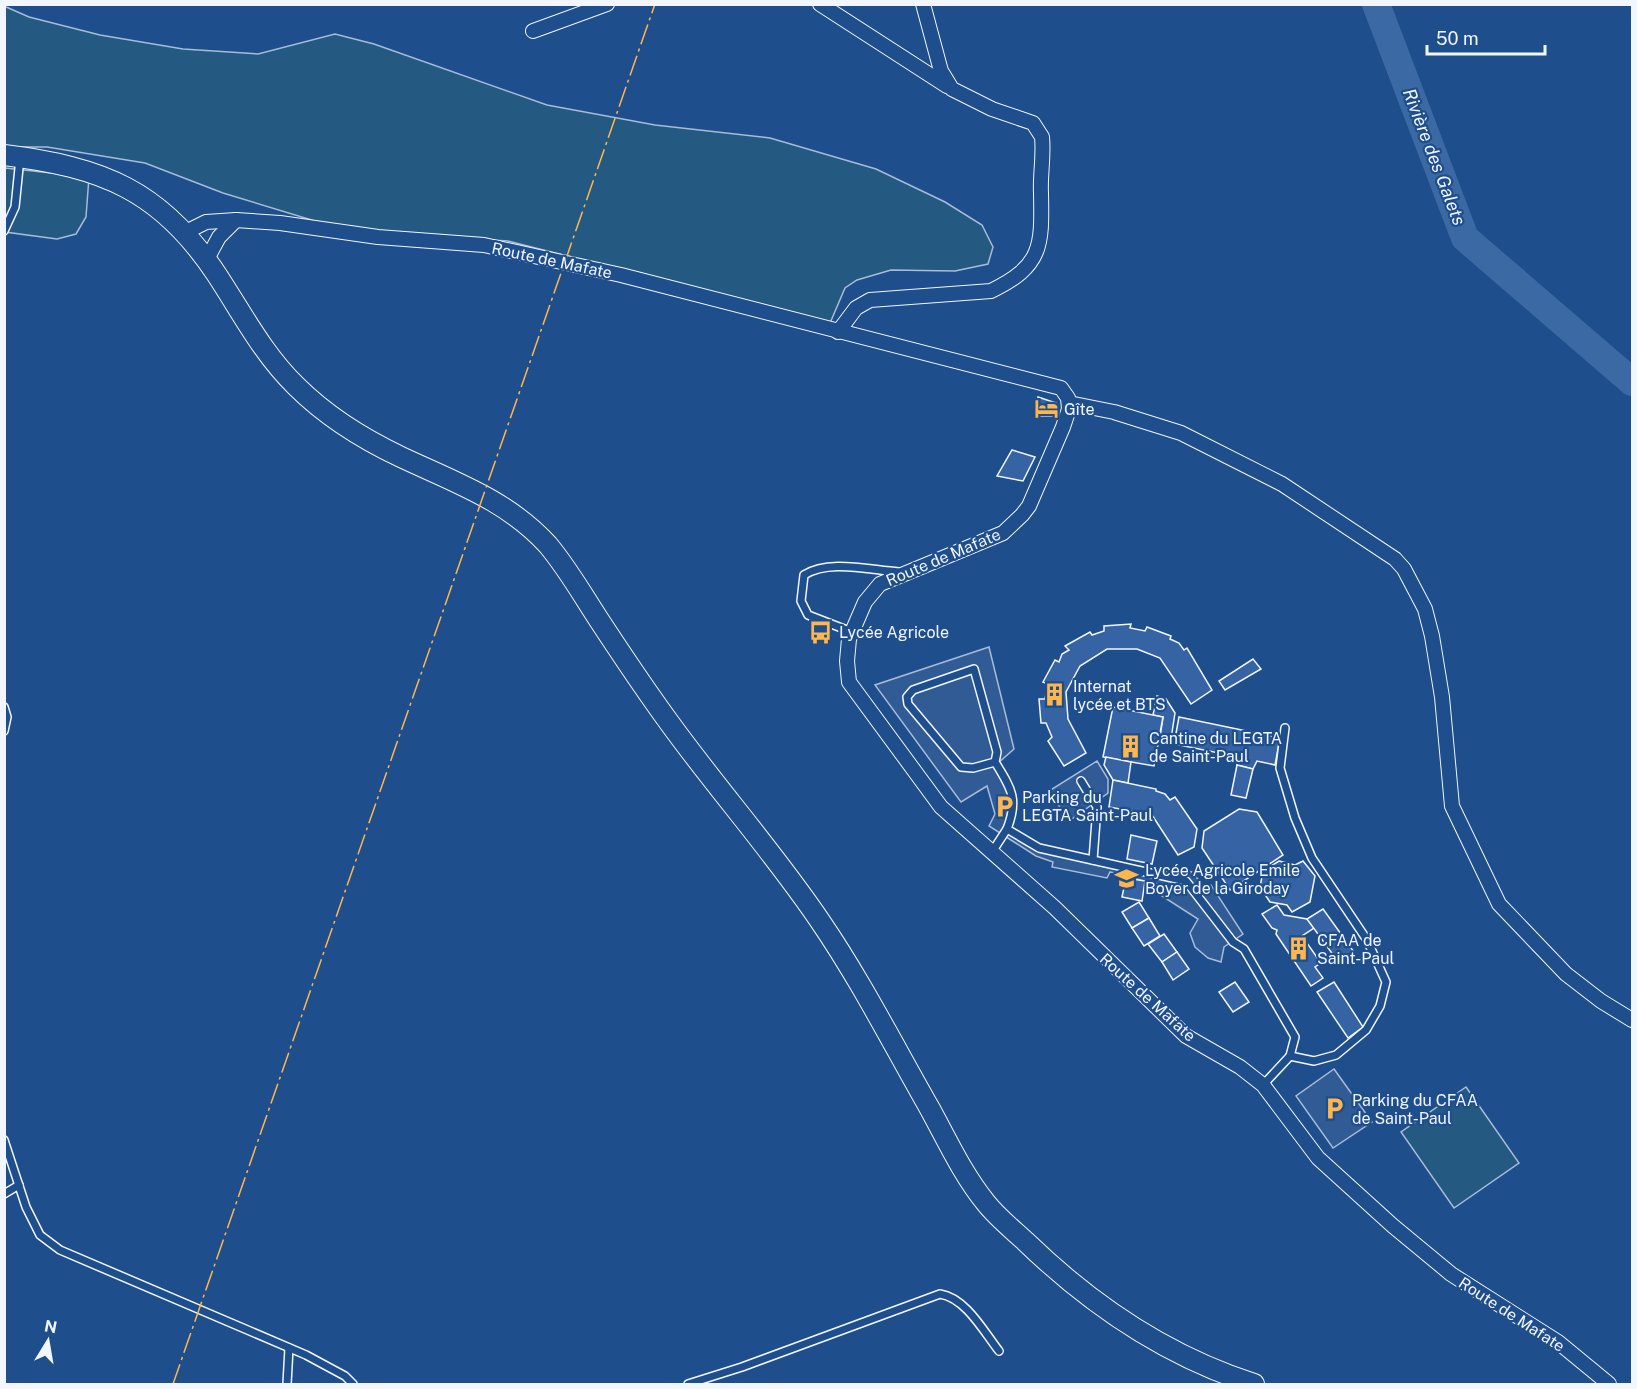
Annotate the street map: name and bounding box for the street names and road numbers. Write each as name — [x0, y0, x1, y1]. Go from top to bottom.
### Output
street label: Route de Mafate — [490, 238, 614, 283]
street label: Route de Mafate — [883, 525, 1003, 590]
street label: Route de Mafate — [1096, 949, 1200, 1045]
street label: Route de Mafate — [1455, 1273, 1568, 1356]

